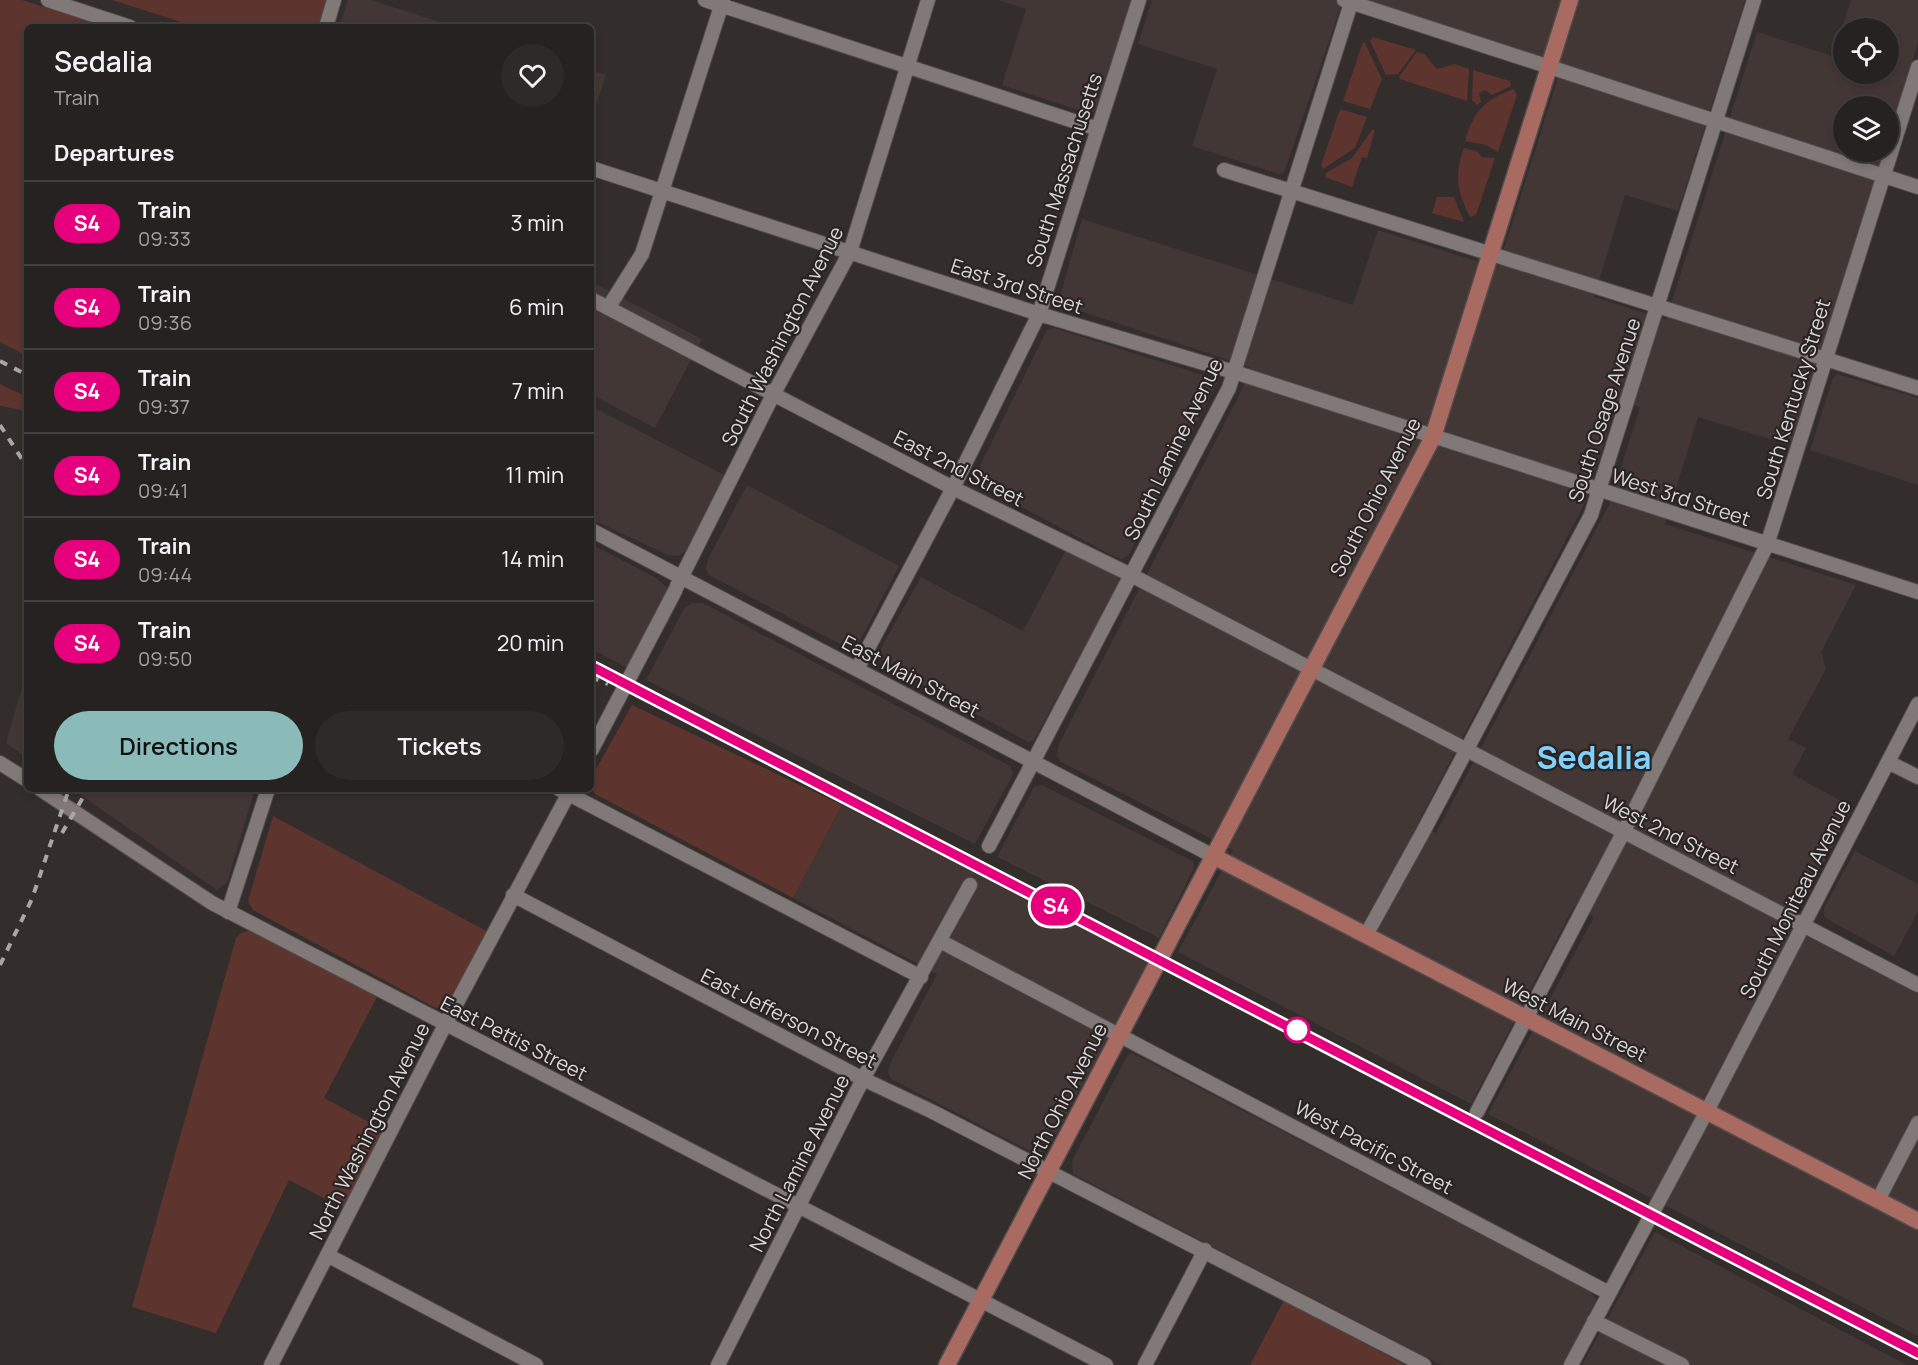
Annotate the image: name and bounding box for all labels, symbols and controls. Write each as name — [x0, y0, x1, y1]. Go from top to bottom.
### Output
map controls — [1833, 18, 1899, 162]
button: locate — [1833, 18, 1899, 84]
text: Sedalia — [54, 42, 152, 80]
button: heart — [501, 44, 564, 107]
street label: South Massachusetts — [1020, 70, 1108, 270]
text: Train — [54, 84, 99, 111]
button: layers — [1833, 96, 1899, 162]
text: Departures — [54, 138, 174, 168]
text: Train — [138, 195, 191, 225]
text: 3 min — [511, 208, 564, 238]
text: S4 — [74, 209, 100, 237]
street label: South Washington Avenue — [715, 221, 849, 451]
text: 09:33 — [138, 225, 191, 252]
street label: East 3rd Street — [947, 252, 1087, 320]
text: Train — [138, 279, 191, 309]
text: 6 min — [509, 292, 564, 322]
text: S4 — [74, 293, 100, 321]
street label: South Kentucky Street — [1750, 295, 1836, 503]
text: 09:36 — [138, 309, 192, 336]
street label: South Osage Avenue — [1561, 315, 1647, 505]
street label: South Lamine Avenue — [1117, 354, 1229, 544]
text: Train — [138, 363, 191, 393]
text: 7 min — [512, 376, 564, 406]
text: S4 — [74, 377, 100, 405]
text: 09:37 — [138, 393, 190, 420]
street label: South Ohio Avenue — [1323, 413, 1427, 581]
street label: East 2nd Street — [889, 424, 1029, 512]
text: Train — [138, 447, 191, 477]
text: 11 min — [506, 460, 564, 490]
text: S4 — [74, 461, 100, 489]
street label: West 3rd Street — [1608, 462, 1754, 532]
text: 09:41 — [138, 477, 188, 504]
text: Train — [138, 531, 191, 561]
text: 14 min — [501, 544, 564, 574]
text: S4 — [74, 545, 100, 573]
text: 09:44 — [138, 561, 192, 588]
text: Train — [138, 615, 191, 645]
text: 20 min — [497, 628, 564, 658]
street label: East Main Street — [837, 628, 985, 724]
text: S4 — [74, 629, 100, 657]
text: 09:50 — [138, 645, 192, 672]
button: Directions — [54, 711, 303, 780]
button: Tickets — [315, 711, 564, 780]
district label: Sedalia — [1537, 735, 1651, 779]
street label: West 2nd Street — [1598, 788, 1744, 880]
street label: South Moniteau Avenue — [1733, 795, 1857, 1003]
line badge: S4 — [1029, 886, 1083, 926]
text: S4 — [1043, 892, 1069, 920]
street label: East Jefferson Street — [696, 962, 882, 1074]
street label: West Main Street — [1498, 972, 1652, 1068]
street label: East Pettis Street — [436, 989, 592, 1087]
unlabelled marker — [1284, 1017, 1310, 1043]
street label: North Washington Avenue — [302, 1018, 436, 1244]
street label: North Ohio Avenue — [1011, 1018, 1113, 1184]
street label: North Lamine Avenue — [743, 1070, 855, 1256]
street label: West Pacific Street — [1290, 1094, 1458, 1200]

